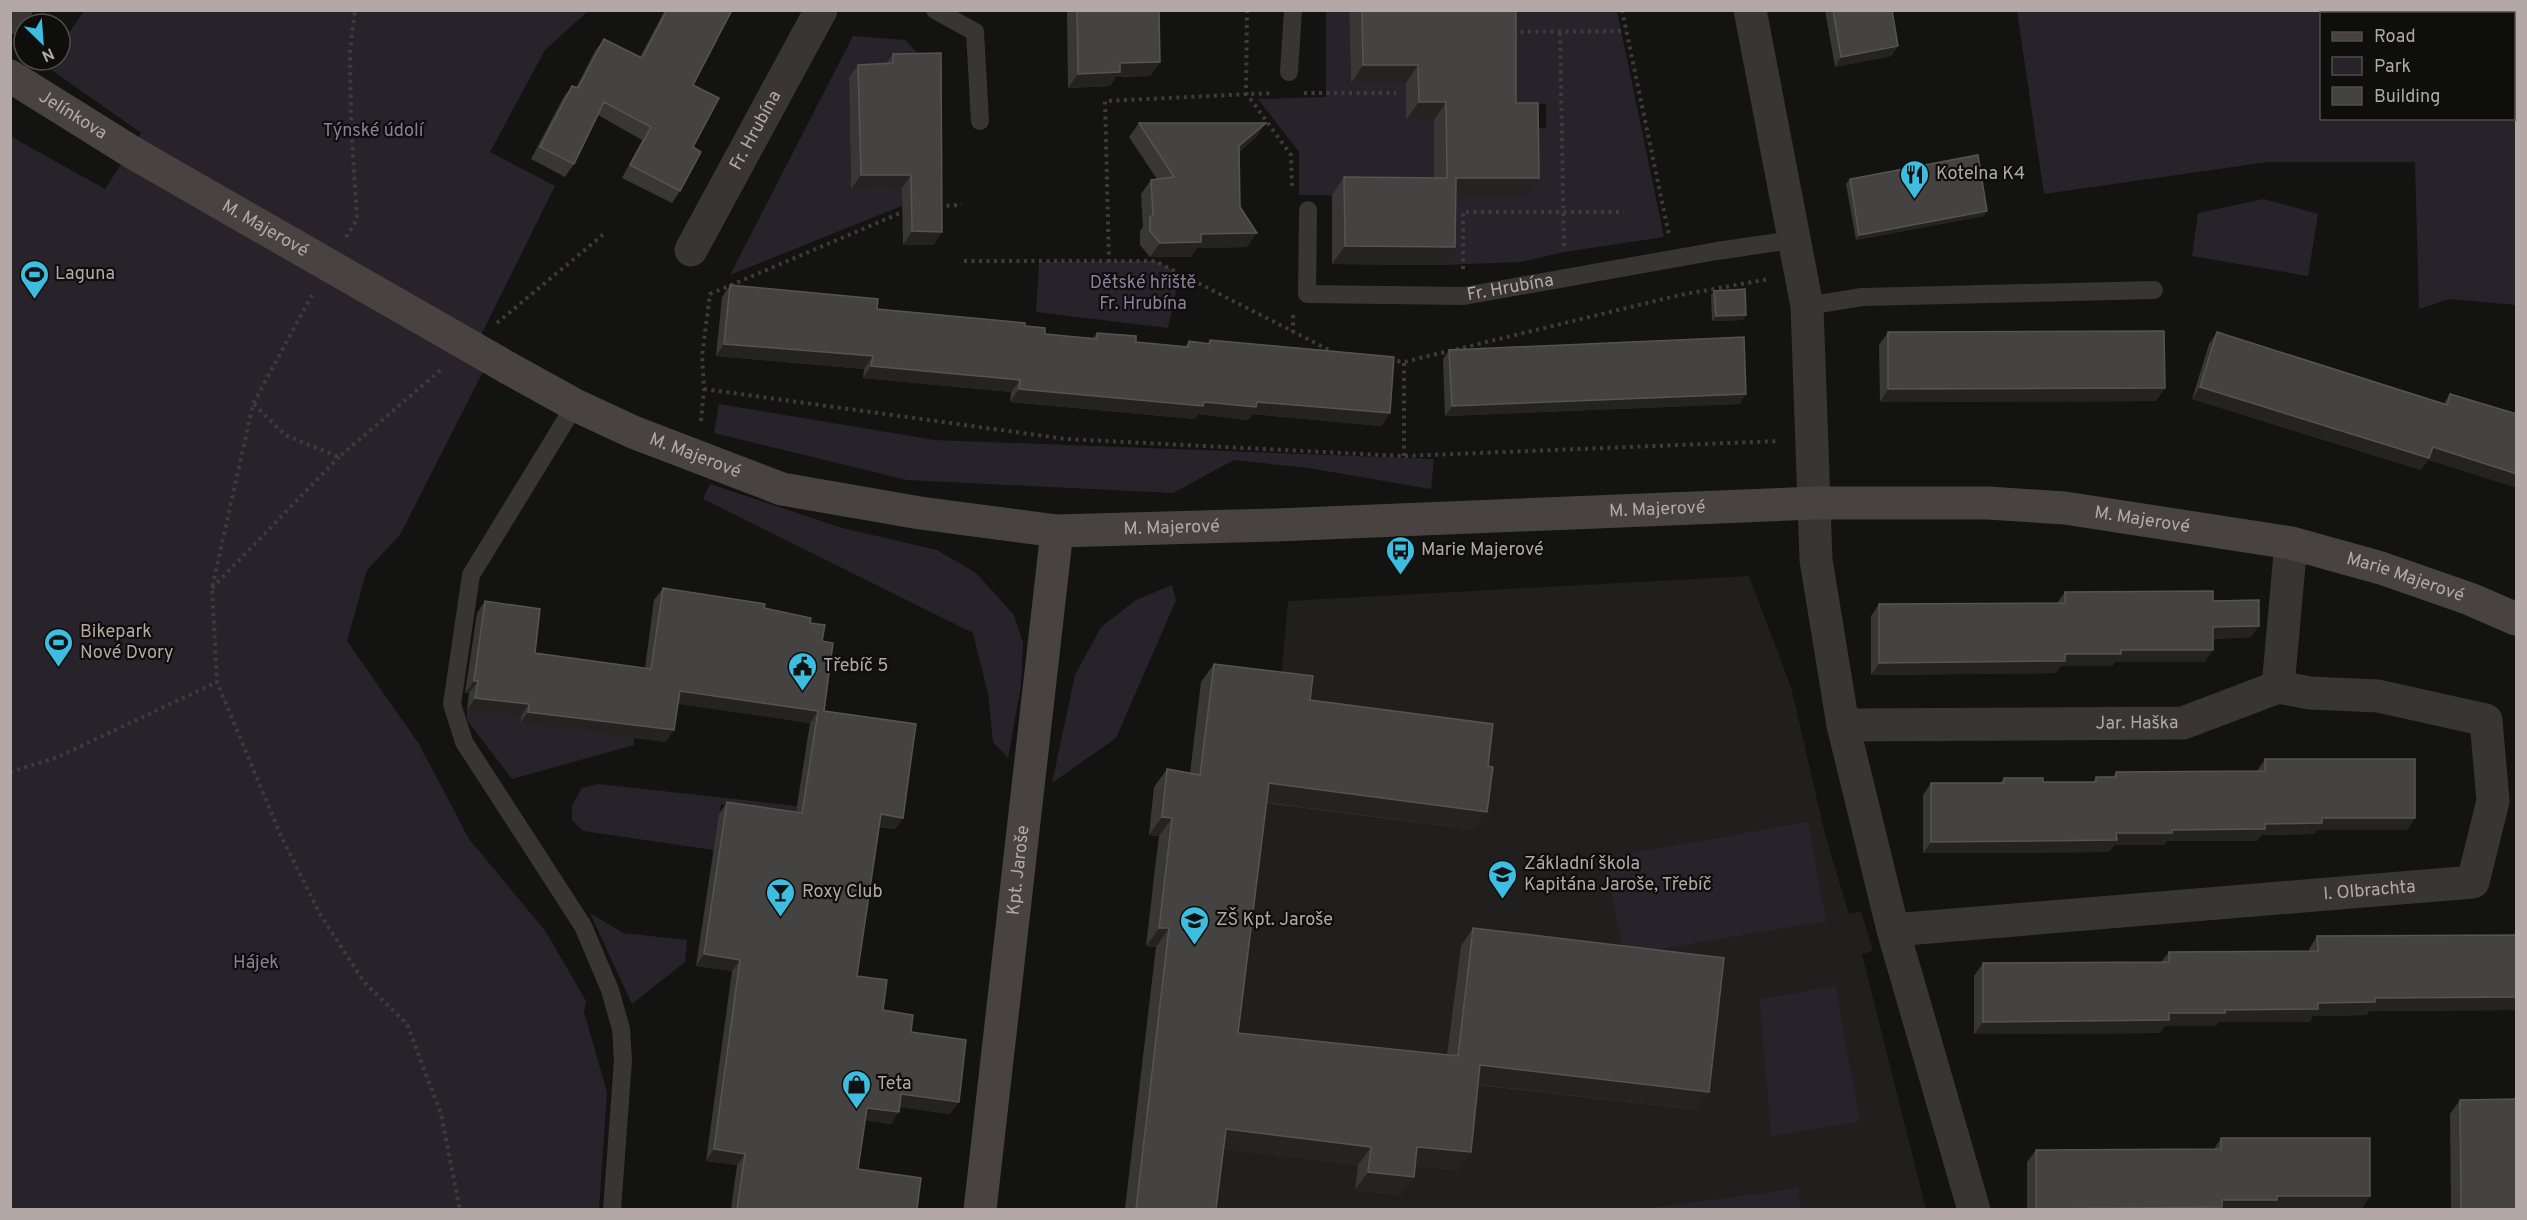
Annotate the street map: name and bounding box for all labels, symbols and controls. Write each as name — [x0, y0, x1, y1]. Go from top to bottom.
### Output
north arrow — [12, 12, 72, 72]
legend — [2320, 12, 2515, 120]
text: Road — [2374, 26, 2416, 49]
text: N — [38, 42, 57, 65]
text: Park — [2374, 56, 2411, 79]
street label: Jelínkova — [34, 85, 111, 145]
street label: Fr. Hrubína — [725, 86, 787, 174]
text: Building — [2374, 86, 2440, 109]
park label: Týnské údolí — [323, 120, 425, 143]
restaurant icon: Kotelna K4 — [1899, 158, 1931, 200]
place label: Kotelna K4 — [1936, 163, 2025, 186]
street label: M. Majerové — [218, 195, 313, 263]
sports icon: Laguna — [18, 258, 50, 300]
place label: Laguna — [55, 263, 115, 286]
street label: Fr. Hrubína — [1465, 269, 1555, 307]
park label: Dětské hřiště Fr. Hrubína — [1090, 272, 1196, 316]
street label: M. Majerové — [646, 428, 744, 484]
street label: M. Majerové — [1609, 496, 1706, 523]
street label: M. Majerové — [2093, 501, 2192, 539]
street label: M. Majerové — [1123, 515, 1220, 541]
bus stop icon: Marie Majerové — [1384, 534, 1416, 576]
place label: Marie Majerové — [1421, 539, 1544, 562]
street label: Marie Majerové — [2344, 547, 2467, 608]
place label: Bikepark Nové Dvory — [80, 621, 174, 665]
sports icon: Bikepark Nové Dvory — [43, 626, 75, 668]
public building icon: Třebíč 5 — [786, 650, 818, 692]
place label: Třebíč 5 — [823, 655, 888, 678]
street label: Jar. Haška — [2095, 712, 2178, 735]
street label: Kpt. Jaroše — [1002, 824, 1035, 916]
place label: Základní škola Kapitána Jaroše, Třebíč — [1524, 853, 1712, 897]
school or university icon: Základní škola Kapitána Jaroše, Třebíč — [1487, 858, 1519, 900]
street label: I. Olbrachta — [2322, 875, 2416, 906]
bar icon: Roxy Club — [765, 876, 797, 918]
place label: Roxy Club — [802, 881, 883, 904]
school or university icon: ZŠ Kpt. Jaroše — [1179, 904, 1211, 946]
place label: ZŠ Kpt. Jaroše — [1216, 907, 1333, 932]
park label: Hájek — [233, 952, 279, 975]
shop icon: Teta — [840, 1068, 872, 1110]
place label: Teta — [877, 1073, 911, 1096]

